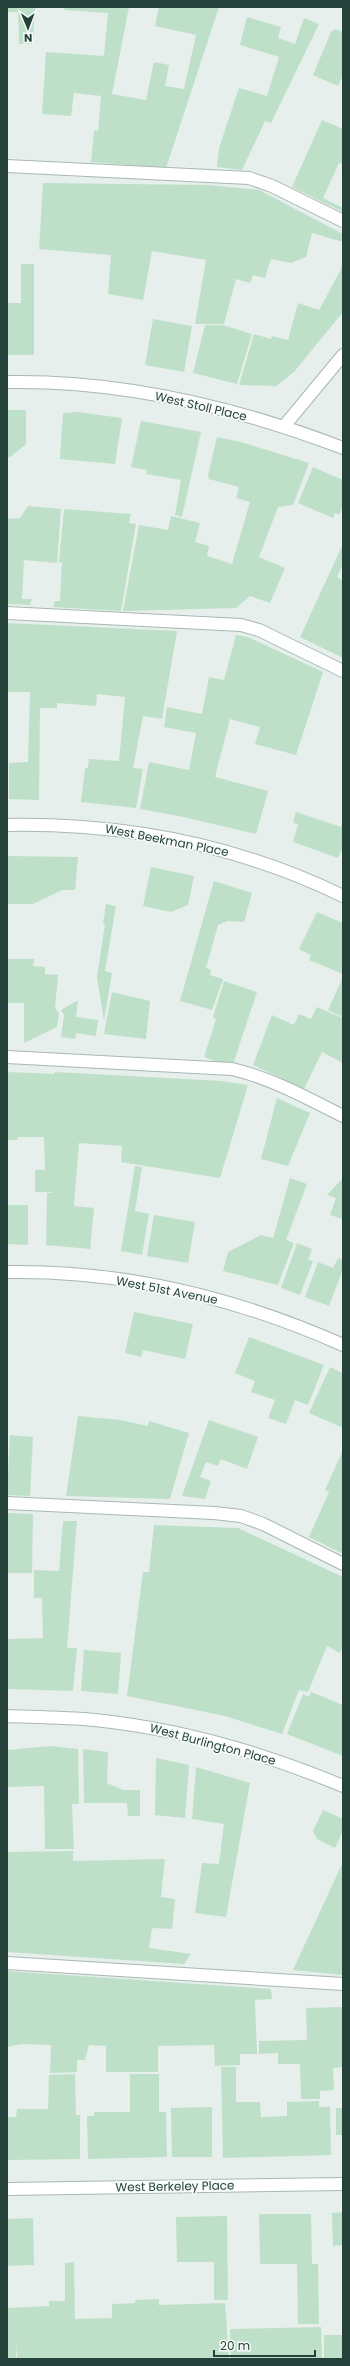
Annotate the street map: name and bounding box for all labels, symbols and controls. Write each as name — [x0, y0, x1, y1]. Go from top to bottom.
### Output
north arrow — [8, 8, 48, 48]
text: N — [24, 30, 32, 46]
street label: West Stoll Place — [153, 387, 249, 425]
street label: West Beekman Place — [104, 820, 230, 860]
street label: West 51st Avenue — [115, 1272, 219, 1308]
street label: West Burlington Place — [148, 1719, 278, 1769]
street label: West Berkeley Place — [115, 2176, 235, 2196]
scale bar — [214, 2332, 315, 2358]
text: 20 m — [220, 2337, 250, 2354]

